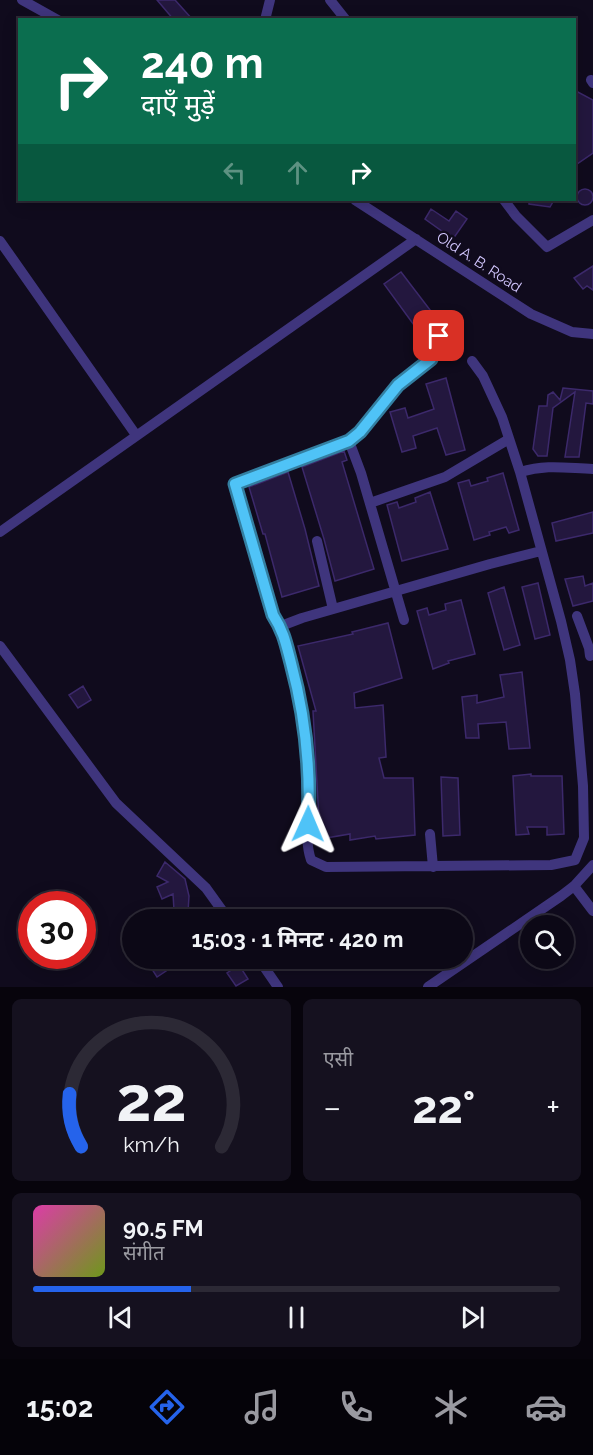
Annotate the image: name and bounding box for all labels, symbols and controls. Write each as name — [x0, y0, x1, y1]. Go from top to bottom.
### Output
text: 240 m — [141, 39, 264, 88]
icon: right — [42, 42, 120, 120]
text: दाएँ मुड़ें — [141, 89, 215, 120]
icon: left — [218, 156, 251, 189]
icon: ahead — [281, 156, 314, 189]
icon: right — [344, 156, 377, 189]
street label: Old A. B. Road — [433, 228, 525, 296]
pin — [413, 310, 464, 361]
icon: arrive — [422, 319, 455, 352]
position arrow — [276, 792, 340, 856]
speed limit sign: 30 — [18, 891, 96, 969]
map controls — [520, 915, 574, 969]
button: search — [520, 915, 574, 969]
text: 15:03 · 1 मिनट · 420 m — [192, 926, 403, 952]
text: एसी — [324, 1047, 353, 1071]
text: 22 — [116, 1062, 186, 1136]
text: 22° — [412, 1081, 475, 1134]
text: − — [324, 1088, 341, 1127]
text: + — [546, 1088, 560, 1127]
text: km/h — [123, 1132, 180, 1157]
text: 90.5 FM — [123, 1215, 204, 1241]
text: संगीत — [123, 1241, 164, 1265]
icon: previous — [104, 1301, 137, 1334]
icon: pause — [280, 1301, 313, 1334]
icon: next — [456, 1301, 489, 1334]
icon: directions — [146, 1386, 188, 1428]
icon: music — [241, 1386, 283, 1428]
icon: phone — [335, 1386, 377, 1428]
icon: climate — [430, 1386, 472, 1428]
icon: car — [525, 1386, 567, 1428]
text: 15:02 — [26, 1392, 93, 1423]

